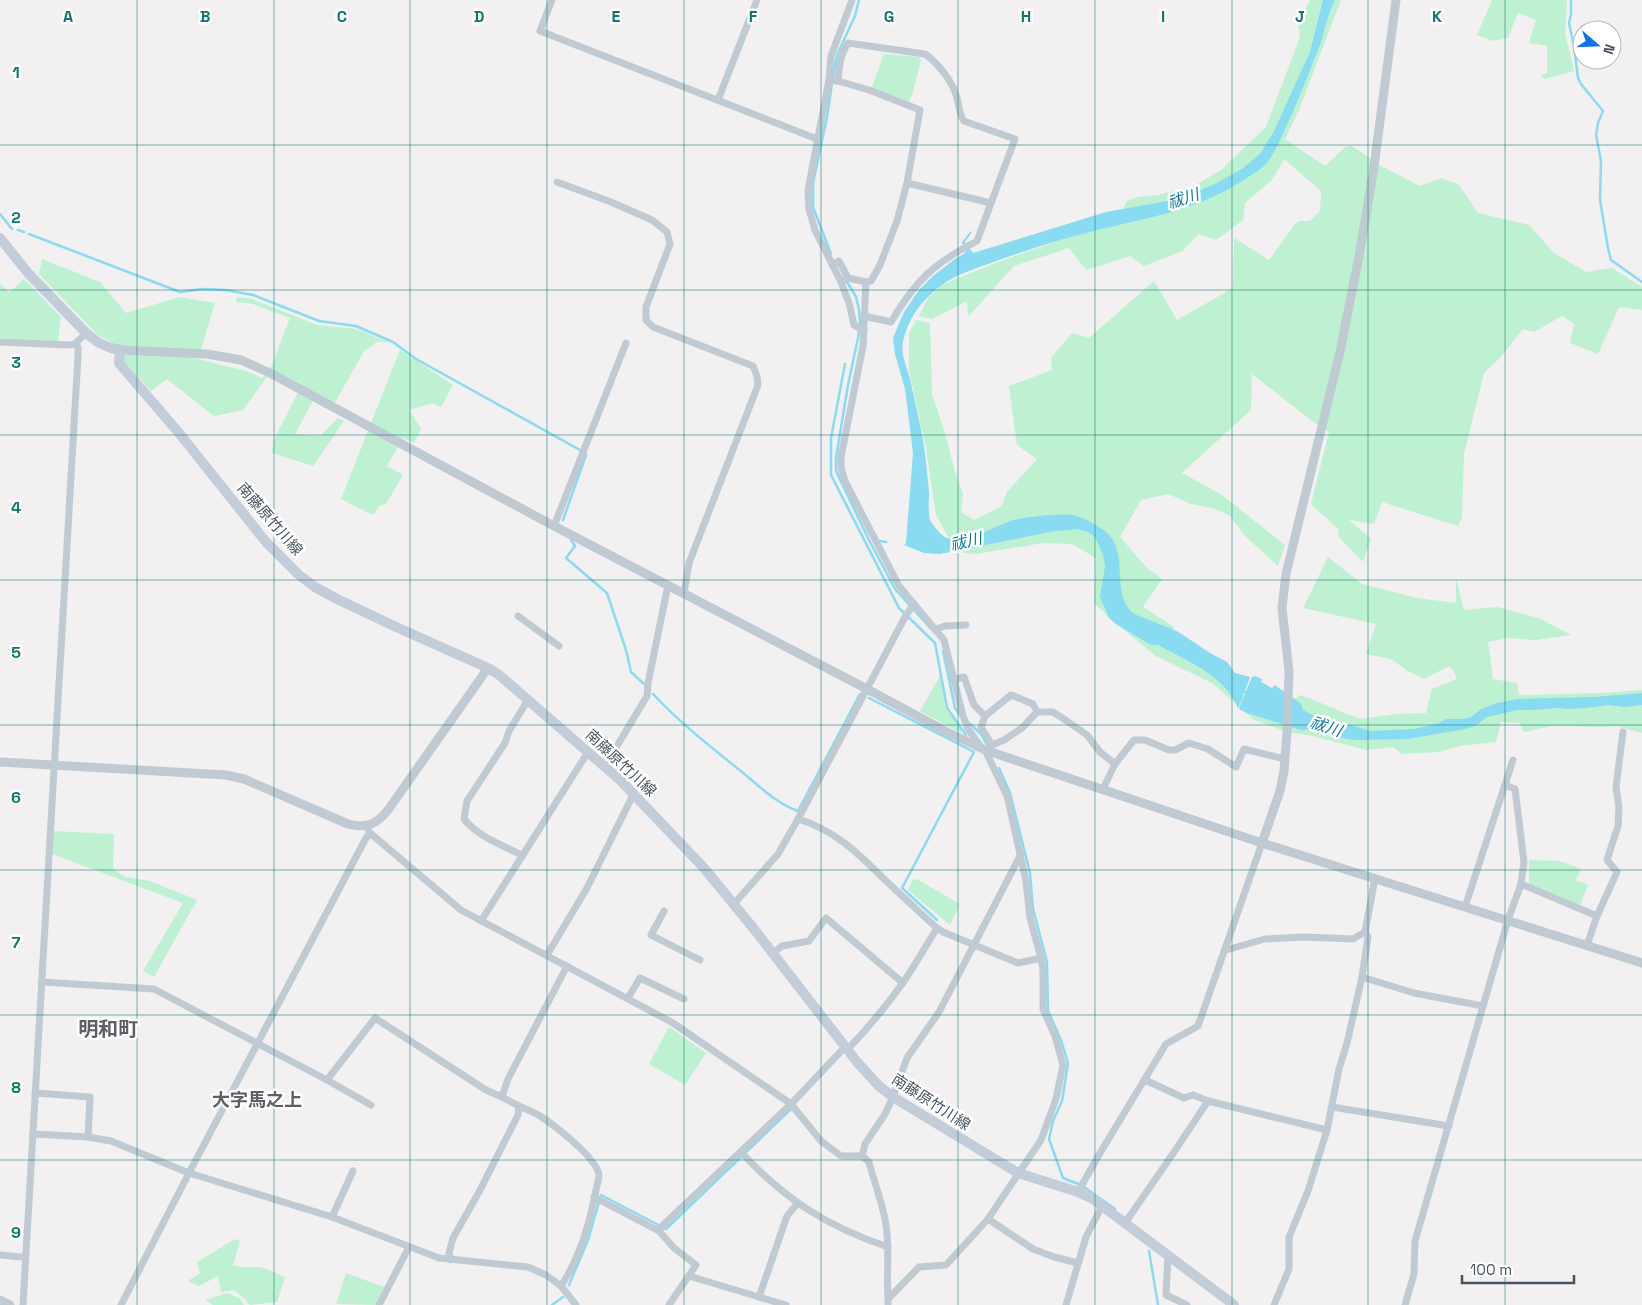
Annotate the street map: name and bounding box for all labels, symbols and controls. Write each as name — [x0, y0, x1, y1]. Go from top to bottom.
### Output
text: A — [63, 6, 73, 27]
text: B — [200, 6, 210, 27]
text: C — [337, 6, 347, 27]
text: D — [474, 6, 484, 27]
text: E — [612, 6, 621, 27]
text: F — [749, 6, 758, 27]
text: G — [884, 6, 894, 27]
text: H — [1021, 6, 1031, 27]
text: I — [1161, 6, 1165, 27]
text: J — [1295, 6, 1305, 27]
text: K — [1432, 6, 1442, 27]
north arrow — [1572, 20, 1622, 70]
text: N — [1599, 42, 1619, 57]
text: 1 — [12, 62, 20, 83]
water label: 祓川 — [1165, 183, 1204, 213]
text: 2 — [11, 207, 21, 228]
text: 3 — [11, 352, 21, 373]
street label: 南藤原竹川線 — [234, 478, 307, 559]
text: 4 — [11, 497, 21, 518]
water label: 祓川 — [948, 527, 986, 555]
text: 5 — [11, 642, 21, 663]
water label: 祓川 — [1307, 712, 1346, 742]
street label: 南藤原竹川線 — [582, 725, 661, 800]
text: 6 — [11, 787, 21, 808]
text: 7 — [12, 932, 21, 953]
district label: 明和町 — [78, 1016, 138, 1042]
street label: 南藤原竹川線 — [888, 1069, 974, 1134]
text: 8 — [11, 1077, 21, 1098]
district label: 大字馬之上 — [212, 1088, 302, 1111]
text: 9 — [11, 1222, 21, 1243]
scale bar — [1462, 1252, 1574, 1284]
text: 100 m — [1470, 1260, 1512, 1279]

